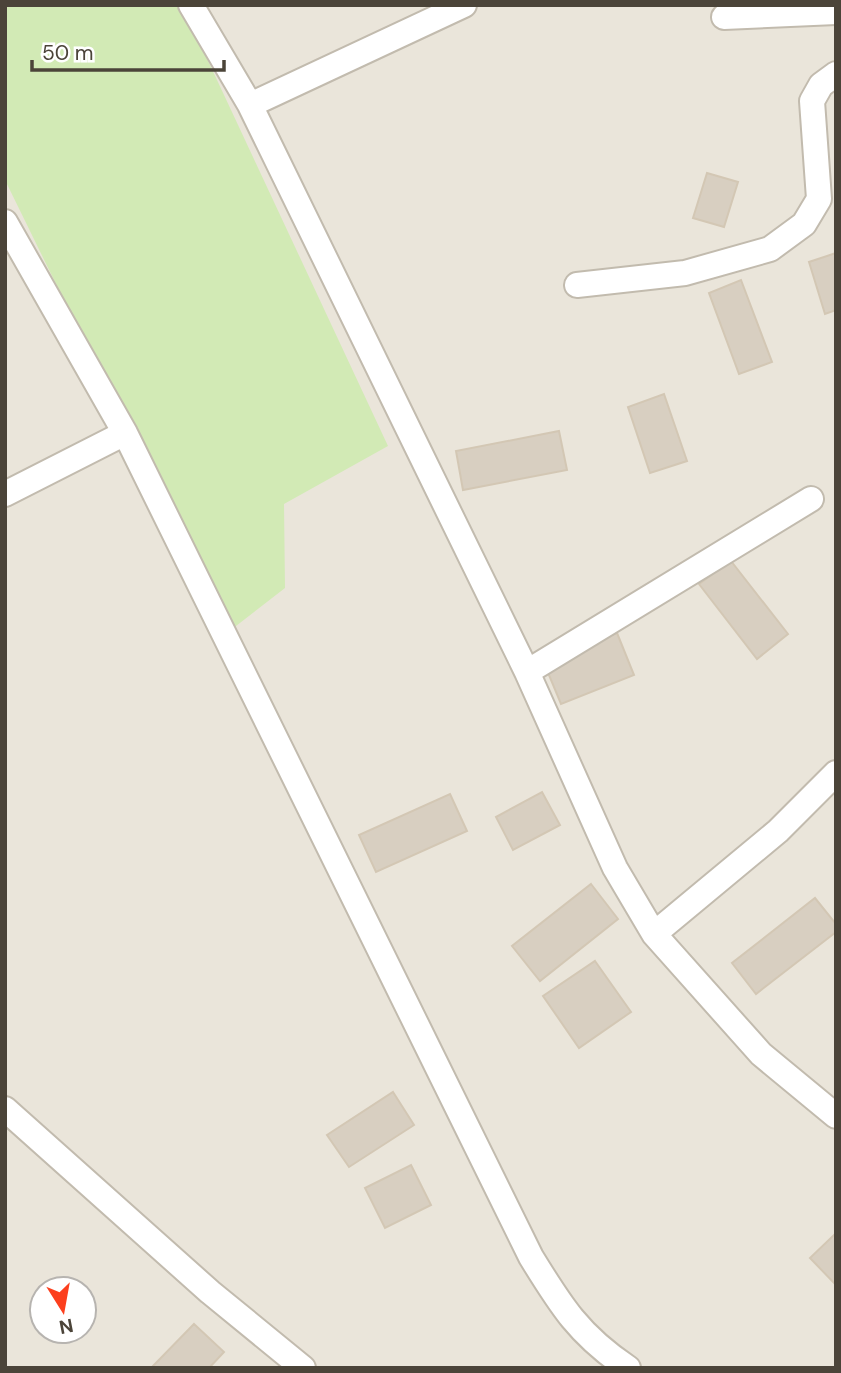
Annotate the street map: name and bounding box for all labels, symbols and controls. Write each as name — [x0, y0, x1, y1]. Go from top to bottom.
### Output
scale bar — [32, 28, 224, 72]
text: 50 m — [42, 39, 93, 67]
north arrow — [28, 1275, 98, 1345]
text: N — [57, 1313, 75, 1340]

